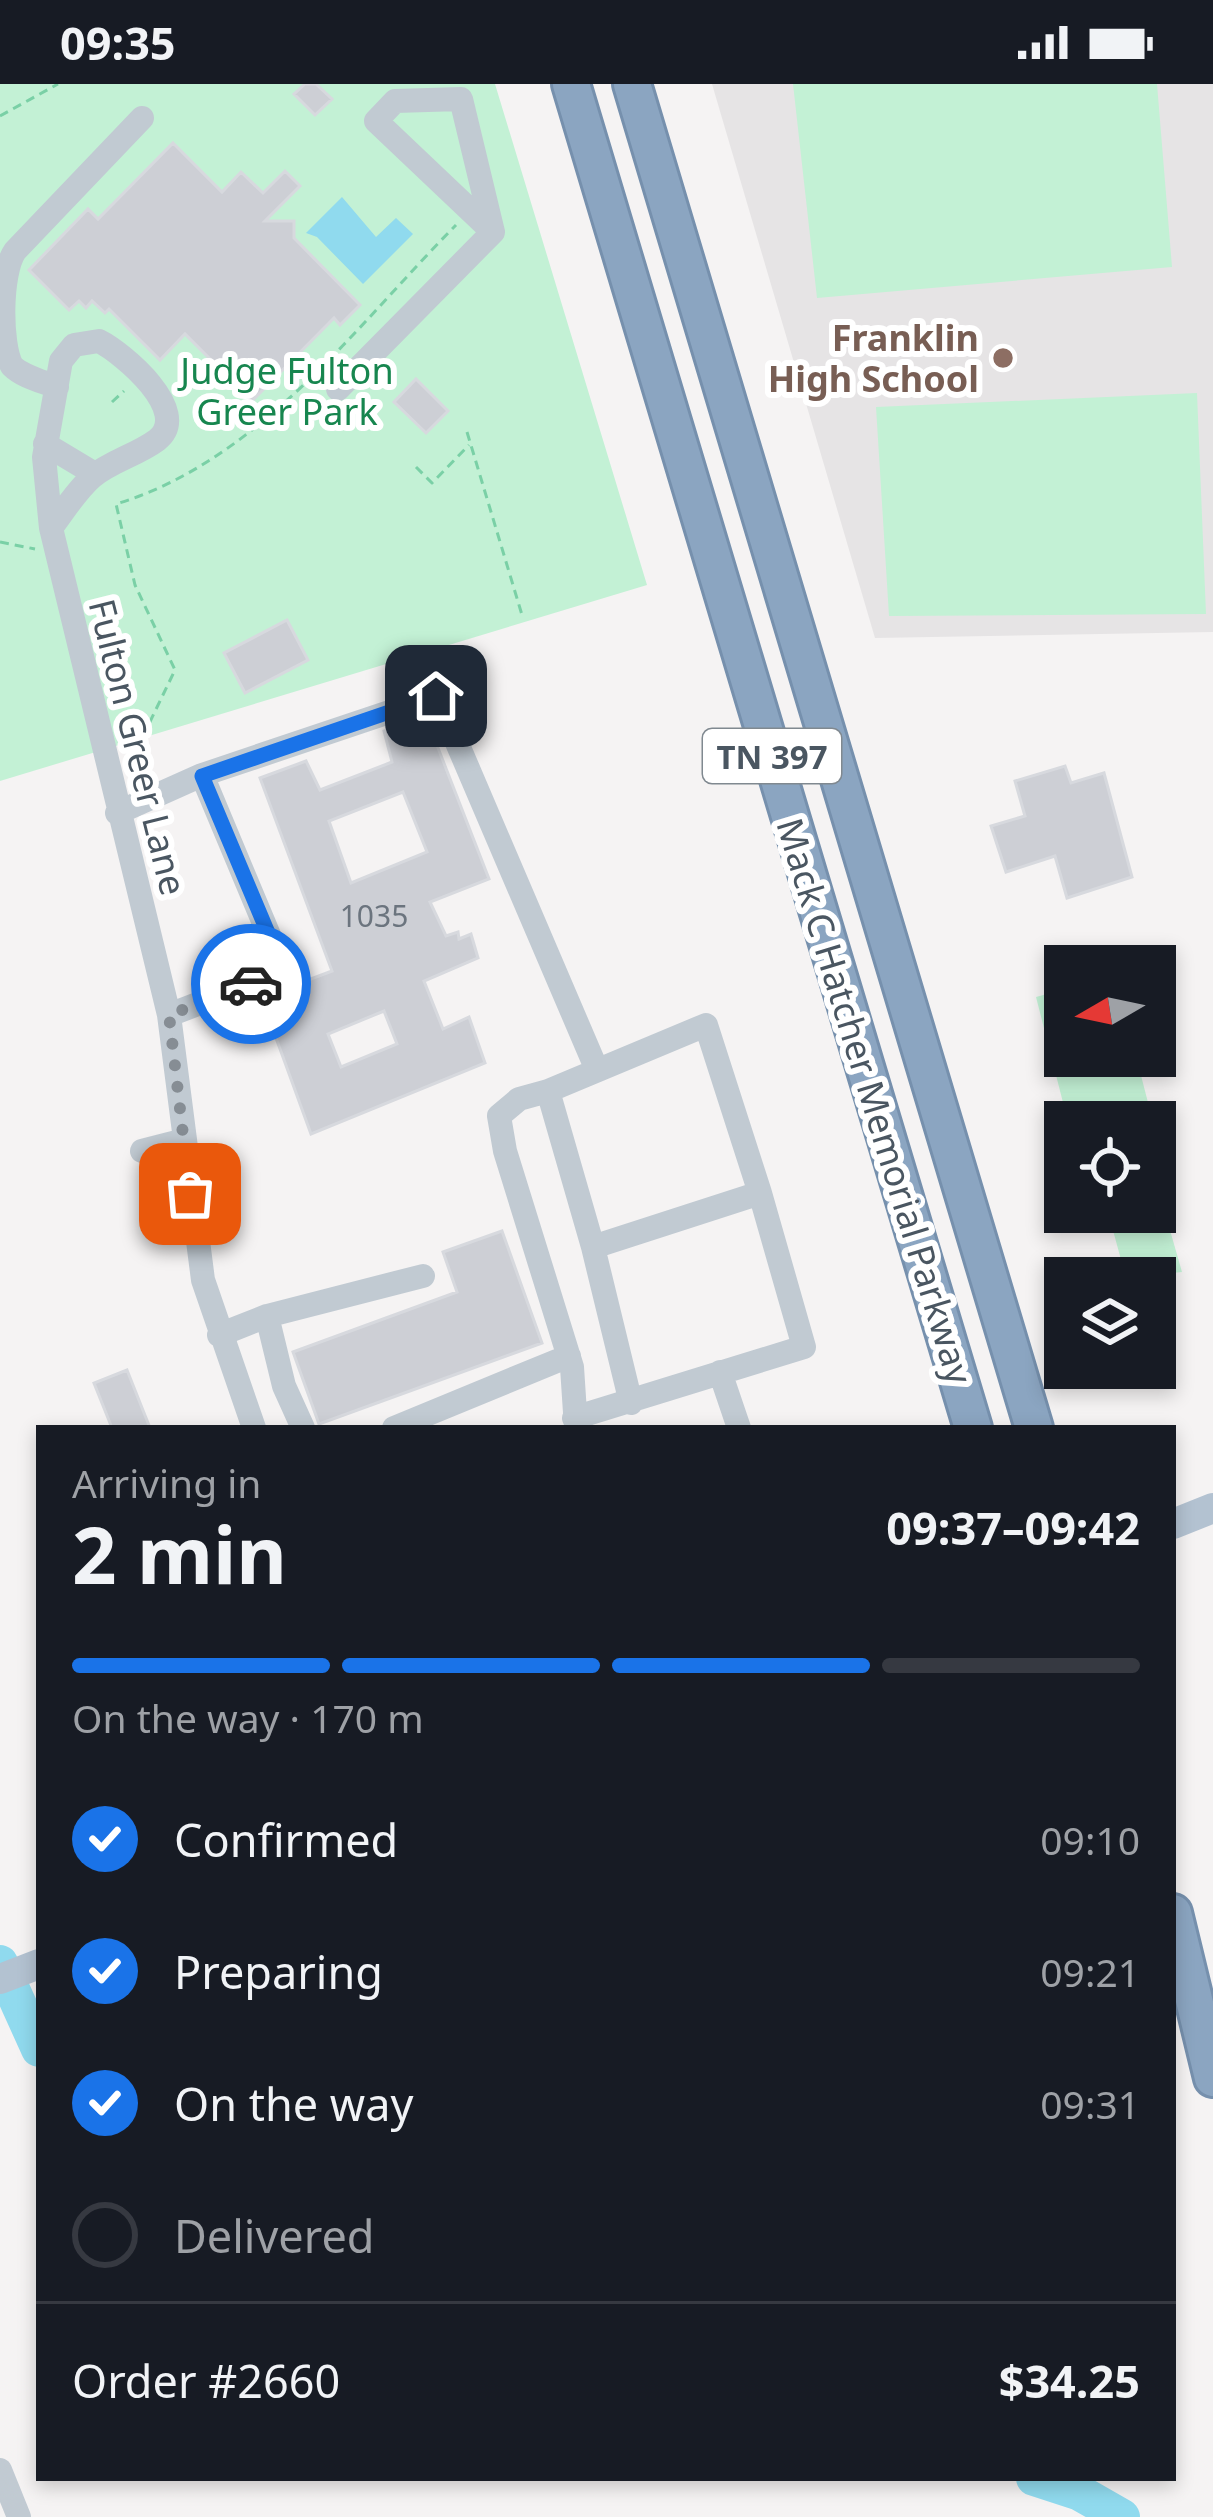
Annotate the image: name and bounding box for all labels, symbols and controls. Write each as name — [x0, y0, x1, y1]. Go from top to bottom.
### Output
text: 09:35 — [60, 12, 176, 73]
place label: Franklin High School — [768, 313, 979, 403]
marker: Franklin High School — [990, 345, 1016, 371]
park label: Judge Fulton Greer Park — [177, 346, 394, 436]
street label: Fulton Greer Lane — [78, 594, 198, 900]
pin — [385, 645, 487, 747]
icon: home — [403, 663, 469, 729]
road number: TN 397 — [703, 729, 841, 783]
street label: Mack C Hatcher Memorial Parkway — [765, 812, 985, 1390]
house number: 1035 — [340, 895, 408, 936]
courier — [191, 924, 311, 1044]
north arrow — [1044, 945, 1176, 1077]
map controls — [1044, 945, 1176, 1389]
icon: car — [218, 951, 284, 1017]
button: locate — [1044, 1101, 1176, 1233]
pin — [139, 1143, 241, 1245]
icon: bag — [157, 1161, 223, 1227]
button: layers — [1044, 1257, 1176, 1389]
text: Arriving in — [72, 1456, 261, 1509]
text: 09:37–09:42 — [886, 1497, 1140, 1558]
text: 2 min — [72, 1501, 287, 1607]
text: On the way · 170 m — [72, 1691, 424, 1744]
icon: check — [72, 1806, 138, 1872]
text: Confirmed — [174, 1809, 398, 1870]
text: 09:10 — [1040, 1813, 1140, 1866]
icon: check — [72, 1938, 138, 2004]
text: Preparing — [174, 1941, 383, 2002]
text: 09:21 — [1040, 1945, 1140, 1998]
icon: check — [72, 2070, 138, 2136]
text: On the way — [174, 2073, 413, 2134]
text: 09:31 — [1040, 2077, 1140, 2130]
text: Delivered — [174, 2205, 374, 2266]
text: Order #2660 — [72, 2350, 340, 2411]
text: $34.25 — [999, 2350, 1140, 2411]

